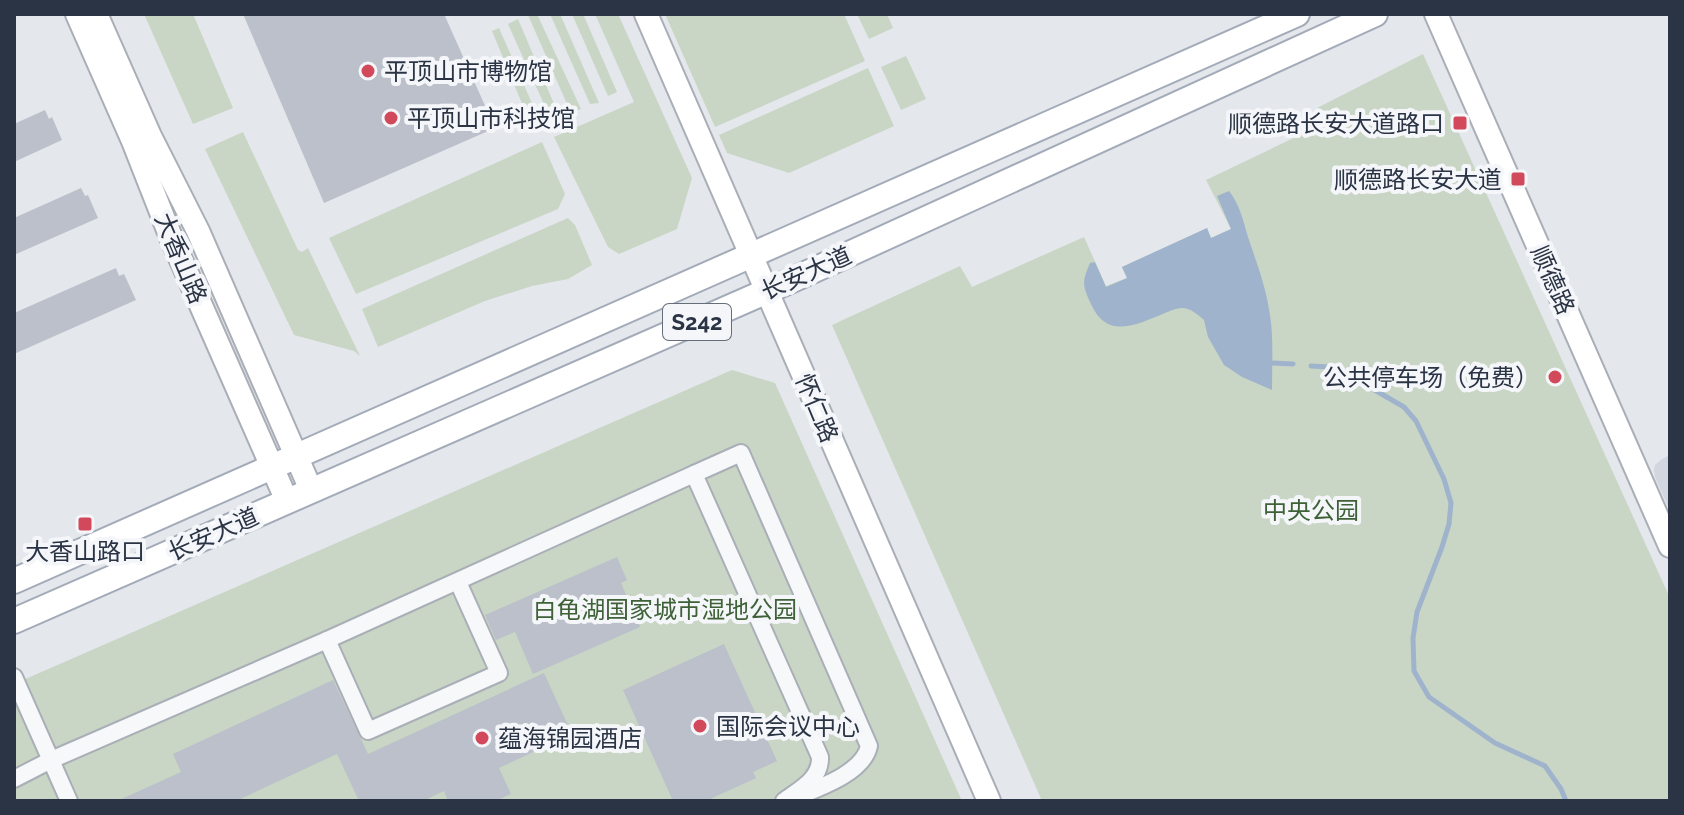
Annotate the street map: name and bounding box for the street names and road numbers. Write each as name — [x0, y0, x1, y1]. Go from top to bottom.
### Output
street label: 大香山路 — [149, 208, 213, 308]
street label: 长安大道 — [756, 240, 856, 306]
street label: 顺德路 — [1525, 241, 1581, 319]
road number: S242 — [663, 304, 731, 340]
street label: 怀仁路 — [790, 369, 844, 447]
street label: 长安大道 — [163, 501, 263, 567]

